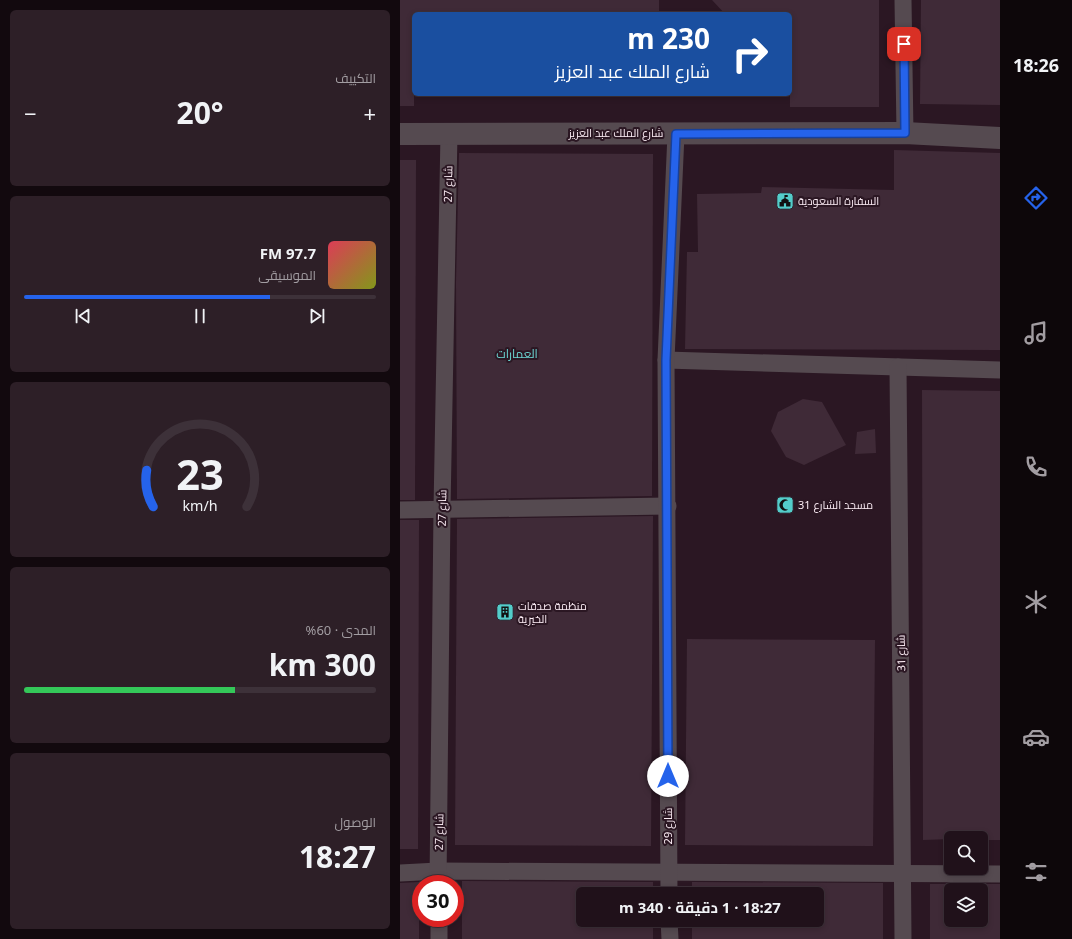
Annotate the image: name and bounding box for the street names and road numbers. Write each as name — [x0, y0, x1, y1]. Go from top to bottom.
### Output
street label: شارع الملك عبد العزيز — [568, 125, 663, 141]
street label: شارع 27 — [440, 165, 456, 203]
street label: شارع 27 — [434, 489, 450, 527]
street label: شارع 31 — [893, 634, 909, 672]
street label: شارع 29 — [660, 808, 676, 844]
street label: شارع 27 — [431, 813, 447, 851]

